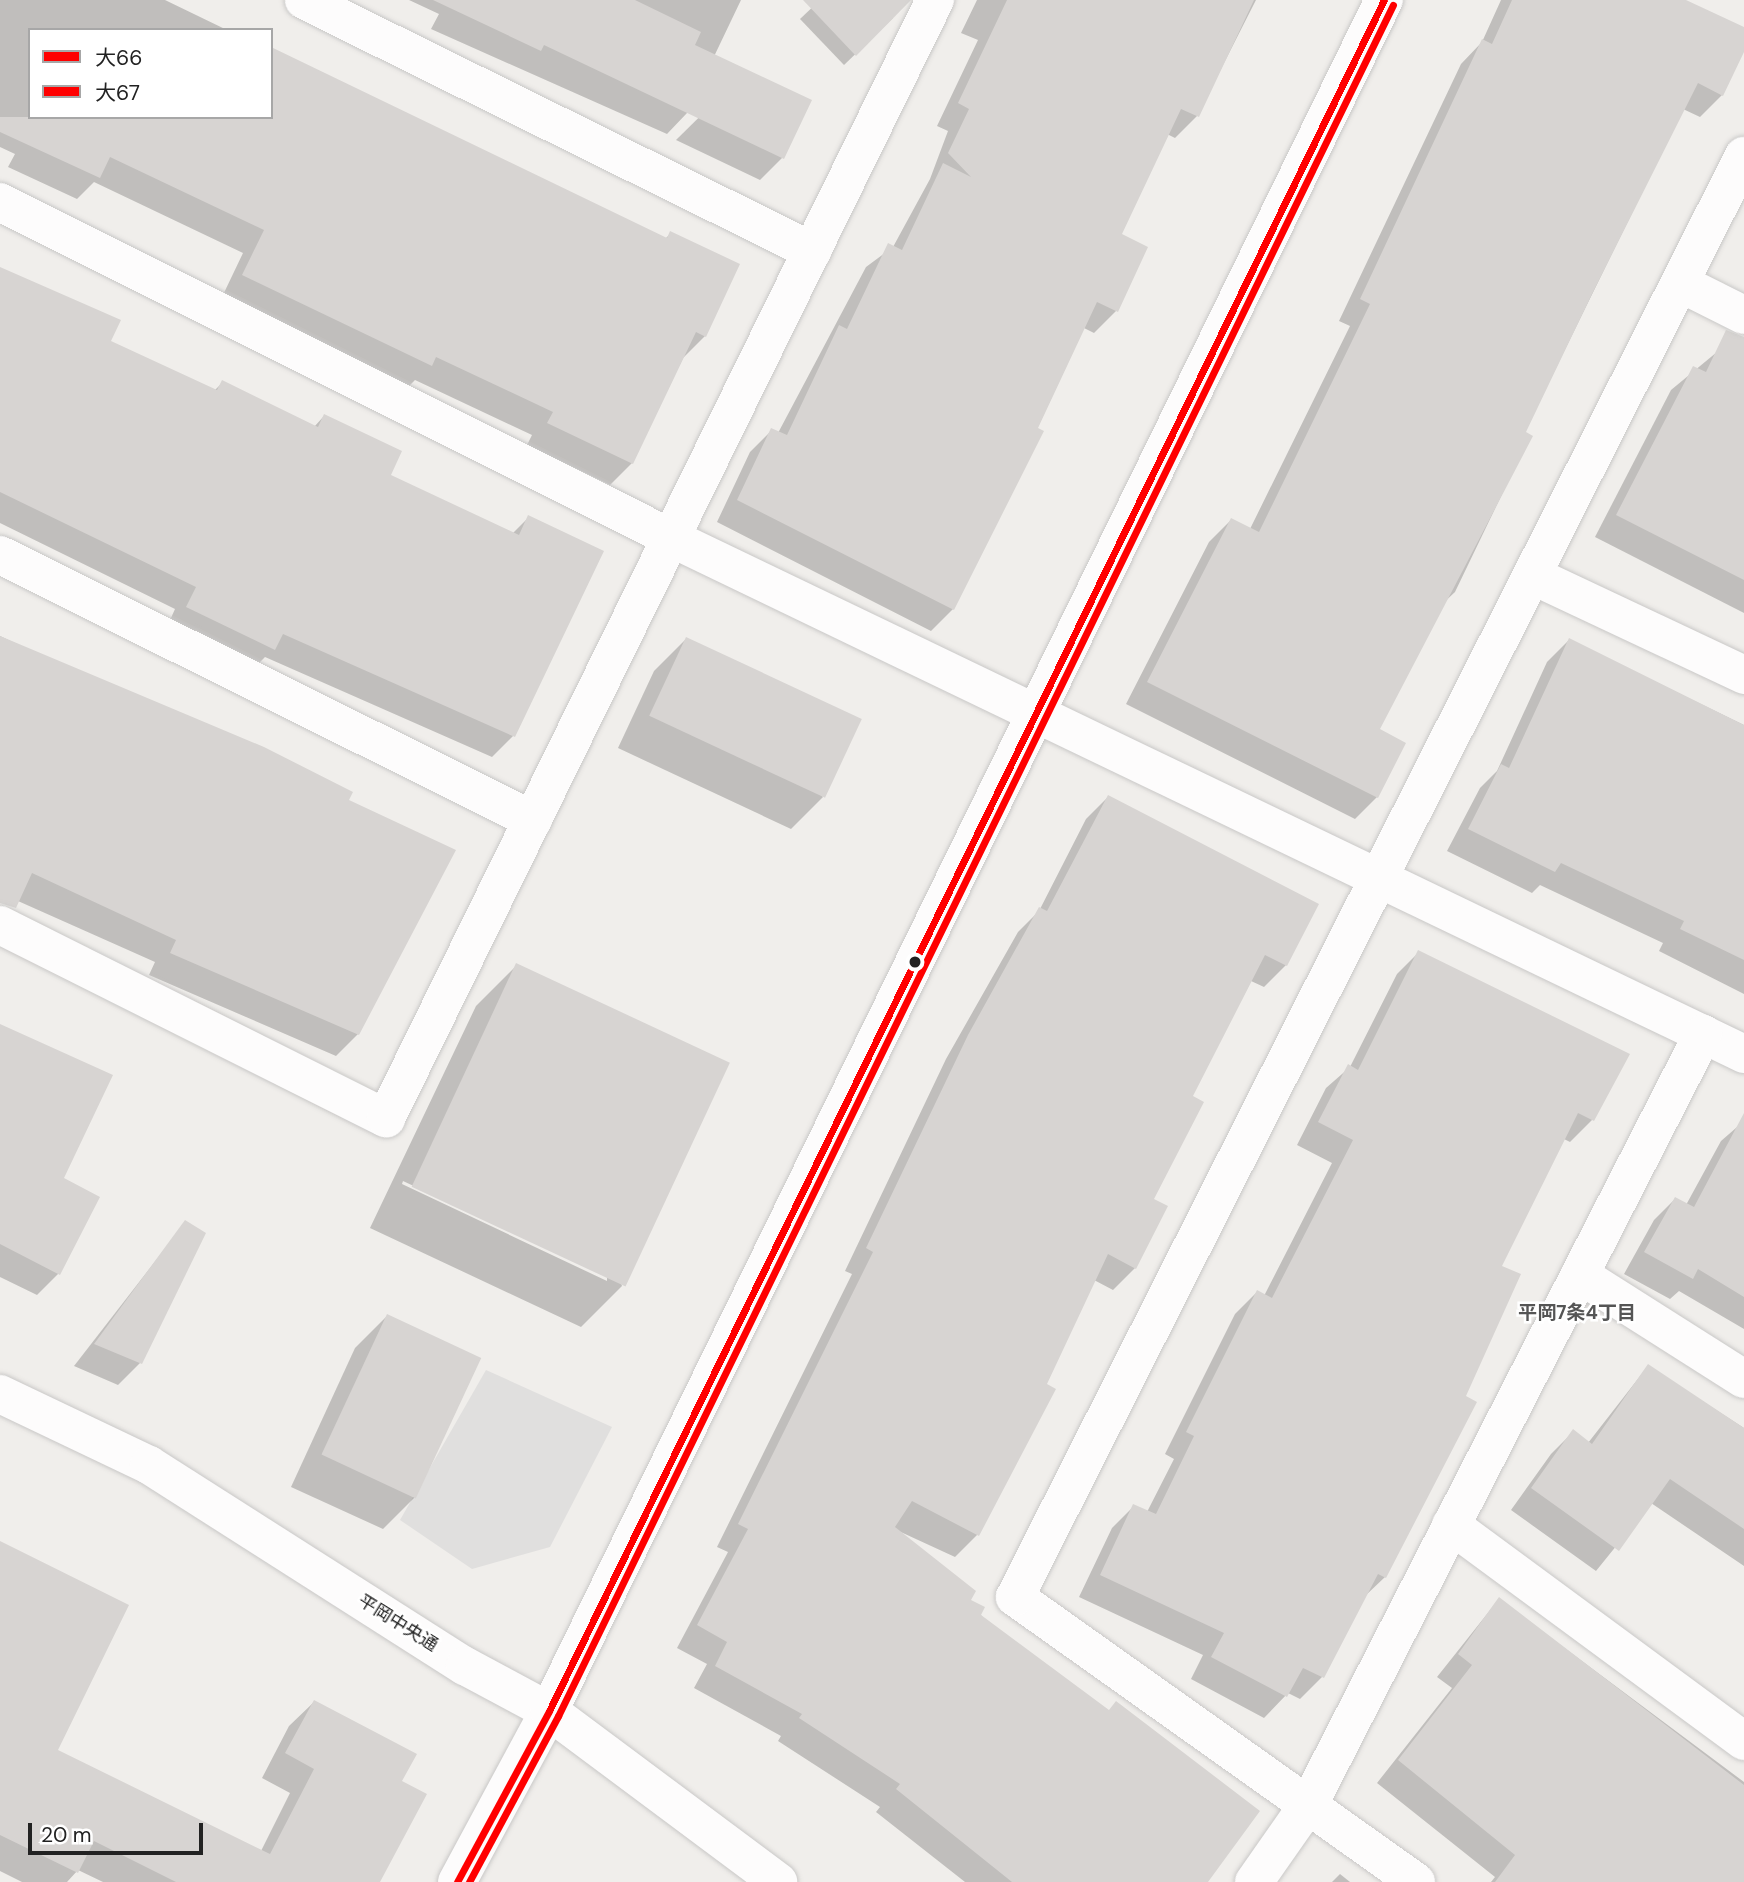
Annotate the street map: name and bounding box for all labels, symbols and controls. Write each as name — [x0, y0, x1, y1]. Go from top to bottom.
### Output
legend — [28, 28, 273, 119]
text: 大66 — [95, 44, 142, 72]
text: 大67 — [95, 79, 140, 107]
unlabelled marker — [908, 955, 922, 969]
district label: 平岡7条4丁目 — [1518, 1302, 1636, 1324]
street label: 平岡中央通 — [354, 1590, 442, 1656]
scale bar — [32, 1808, 206, 1852]
text: 20 m — [41, 1821, 92, 1849]

